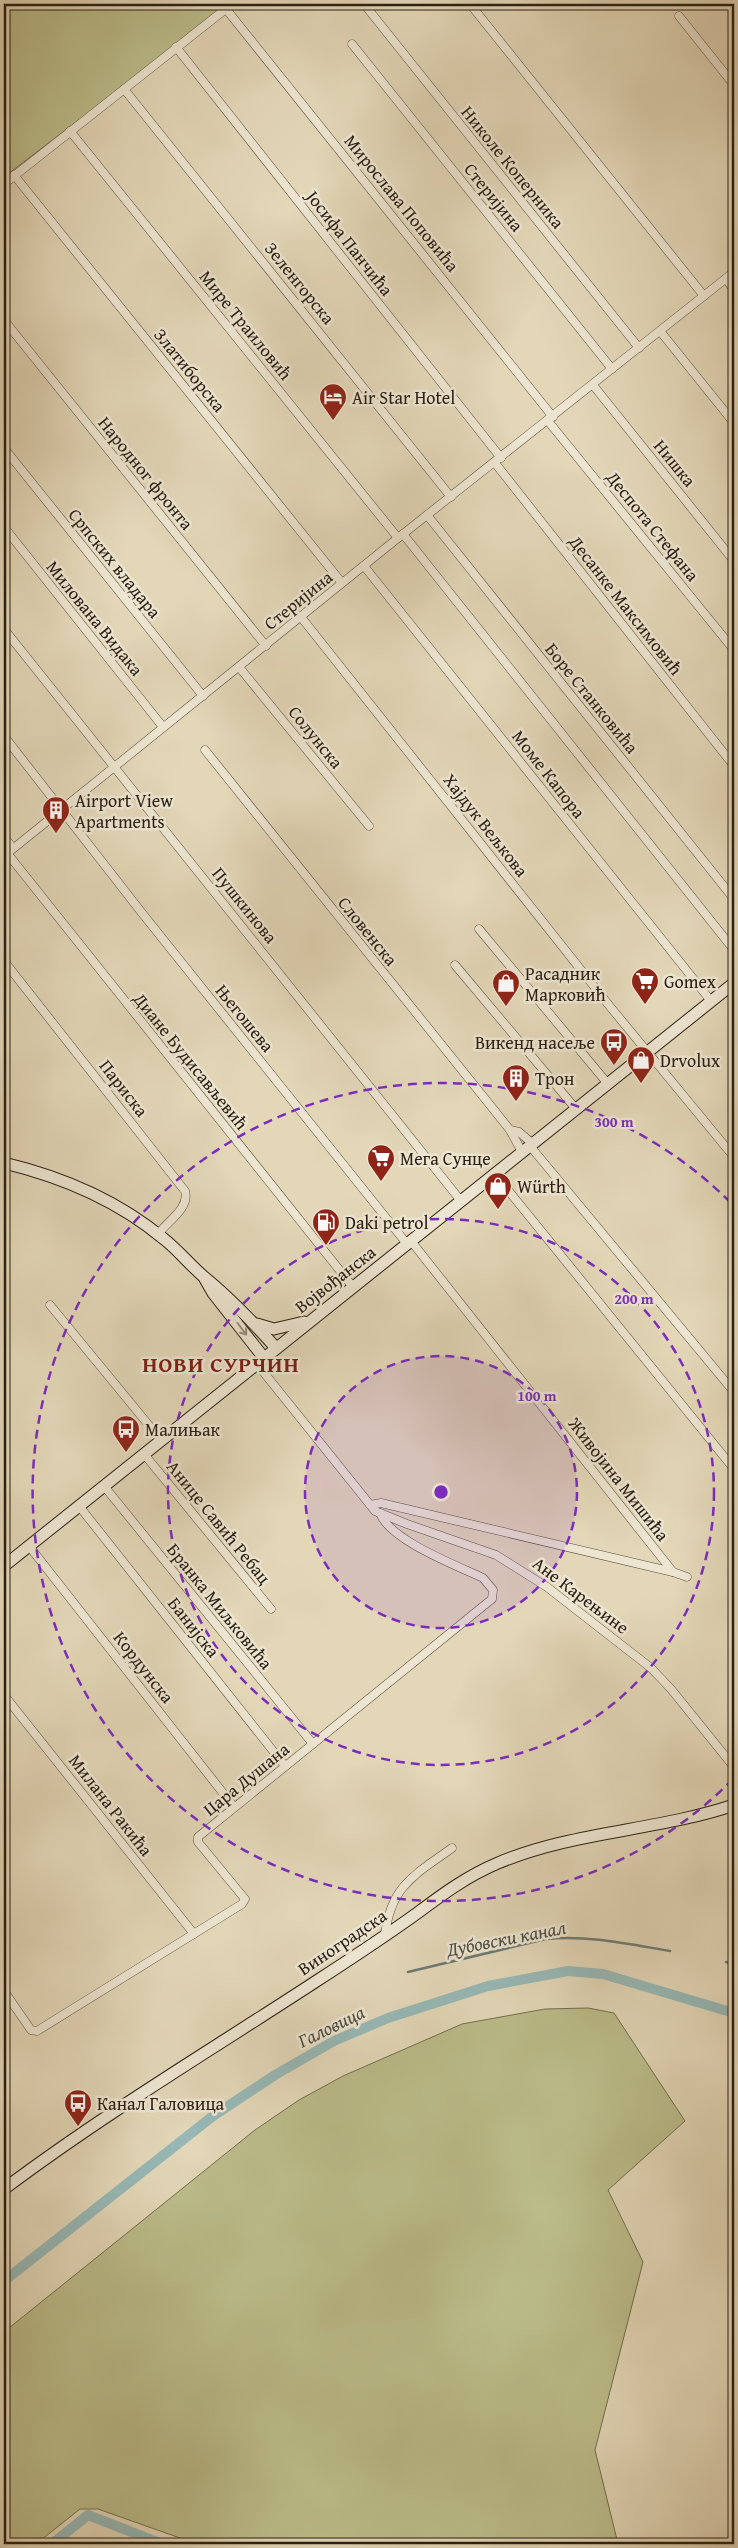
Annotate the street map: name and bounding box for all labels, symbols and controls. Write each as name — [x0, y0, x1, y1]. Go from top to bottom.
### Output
street label: Николе Коперника — [455, 100, 571, 235]
street label: Мирослава Поповића — [338, 129, 466, 278]
street label: Стеријина — [458, 157, 531, 238]
street label: Јосифа Панчића — [299, 183, 400, 302]
street label: Зеленгорска — [258, 236, 342, 330]
street label: Мире Траиловић — [193, 264, 299, 386]
street label: Златиборска — [148, 322, 233, 418]
hotel icon: Air Star Hotel — [318, 382, 348, 421]
place label: Air Star Hotel — [352, 384, 455, 411]
street label: Народног фронта — [92, 410, 201, 536]
street label: Нишка — [647, 433, 703, 493]
street label: Деспота Стефана — [599, 464, 706, 587]
street label: Српских владара — [62, 502, 168, 624]
street label: Десанке Максимовић — [562, 528, 689, 681]
street label: Милована Видака — [40, 555, 150, 682]
street label: Стеријина — [258, 563, 339, 636]
street label: Боре Станковића — [539, 637, 645, 760]
street label: Солунска — [282, 700, 350, 775]
street label: Моме Капора — [506, 724, 592, 824]
street label: Хајдук Вељкова — [437, 768, 535, 883]
place label: Airport View Apartments — [75, 787, 173, 835]
building icon: Airport View Apartments — [41, 795, 71, 834]
street label: Пушкинова — [206, 861, 285, 949]
street label: Словенска — [332, 890, 405, 972]
place label: Расадник Марковић — [525, 960, 606, 1008]
supermarket icon: Gomex — [630, 966, 660, 1005]
shop icon: Расадник Марковић — [491, 968, 521, 1007]
place label: Gomex — [664, 968, 717, 995]
street label: Његошева — [209, 978, 281, 1058]
street label: Диане Будисављевић — [126, 986, 255, 1136]
bus stop icon: Викенд насеље — [599, 1027, 629, 1066]
place label: Викенд насеље — [475, 1029, 595, 1056]
shop icon: Drvolux — [626, 1045, 656, 1084]
place label: Drvolux — [660, 1047, 721, 1074]
street label: Париска — [93, 1053, 155, 1123]
building icon: Трон — [501, 1063, 531, 1102]
place label: Трон — [535, 1065, 574, 1092]
text: 300 m — [594, 1111, 634, 1132]
supermarket icon: Мега Сунце — [366, 1143, 396, 1182]
place label: Мега Сунце — [400, 1145, 491, 1172]
shop icon: Würth — [483, 1171, 513, 1210]
place label: Würth — [517, 1173, 566, 1200]
fuel station icon: Daki petrol — [311, 1207, 341, 1246]
place label: Daki petrol — [345, 1209, 429, 1236]
street label: Војвођанска — [289, 1238, 382, 1319]
text: 200 m — [614, 1288, 654, 1309]
one-way arrow — [237, 1322, 247, 1336]
district label: НОВИ СУРЧИН — [142, 1348, 300, 1380]
text: 100 m — [517, 1385, 557, 1406]
street label: Живојина Мишића — [561, 1410, 676, 1547]
bus stop icon: Малињак — [111, 1414, 141, 1453]
place label: Малињак — [145, 1416, 220, 1443]
street label: Анице Савић Ребац — [160, 1454, 278, 1590]
centre of rings — [432, 1483, 450, 1501]
street label: Бранка Миљковића — [161, 1537, 280, 1675]
street label: Ане Карењине — [527, 1550, 635, 1640]
street label: Банијска — [162, 1591, 227, 1664]
street label: Кордунска — [107, 1625, 181, 1709]
street label: Цара Душана — [197, 1735, 295, 1822]
street label: Милана Ракића — [62, 1748, 160, 1862]
street label: Виноградска — [292, 1902, 392, 1982]
water label: Дубовски канал — [443, 1913, 568, 1963]
water label: Галовица — [292, 1998, 369, 2055]
bus stop icon: Канал Галовица — [63, 2088, 93, 2127]
place label: Канал Галовица — [97, 2090, 225, 2117]

